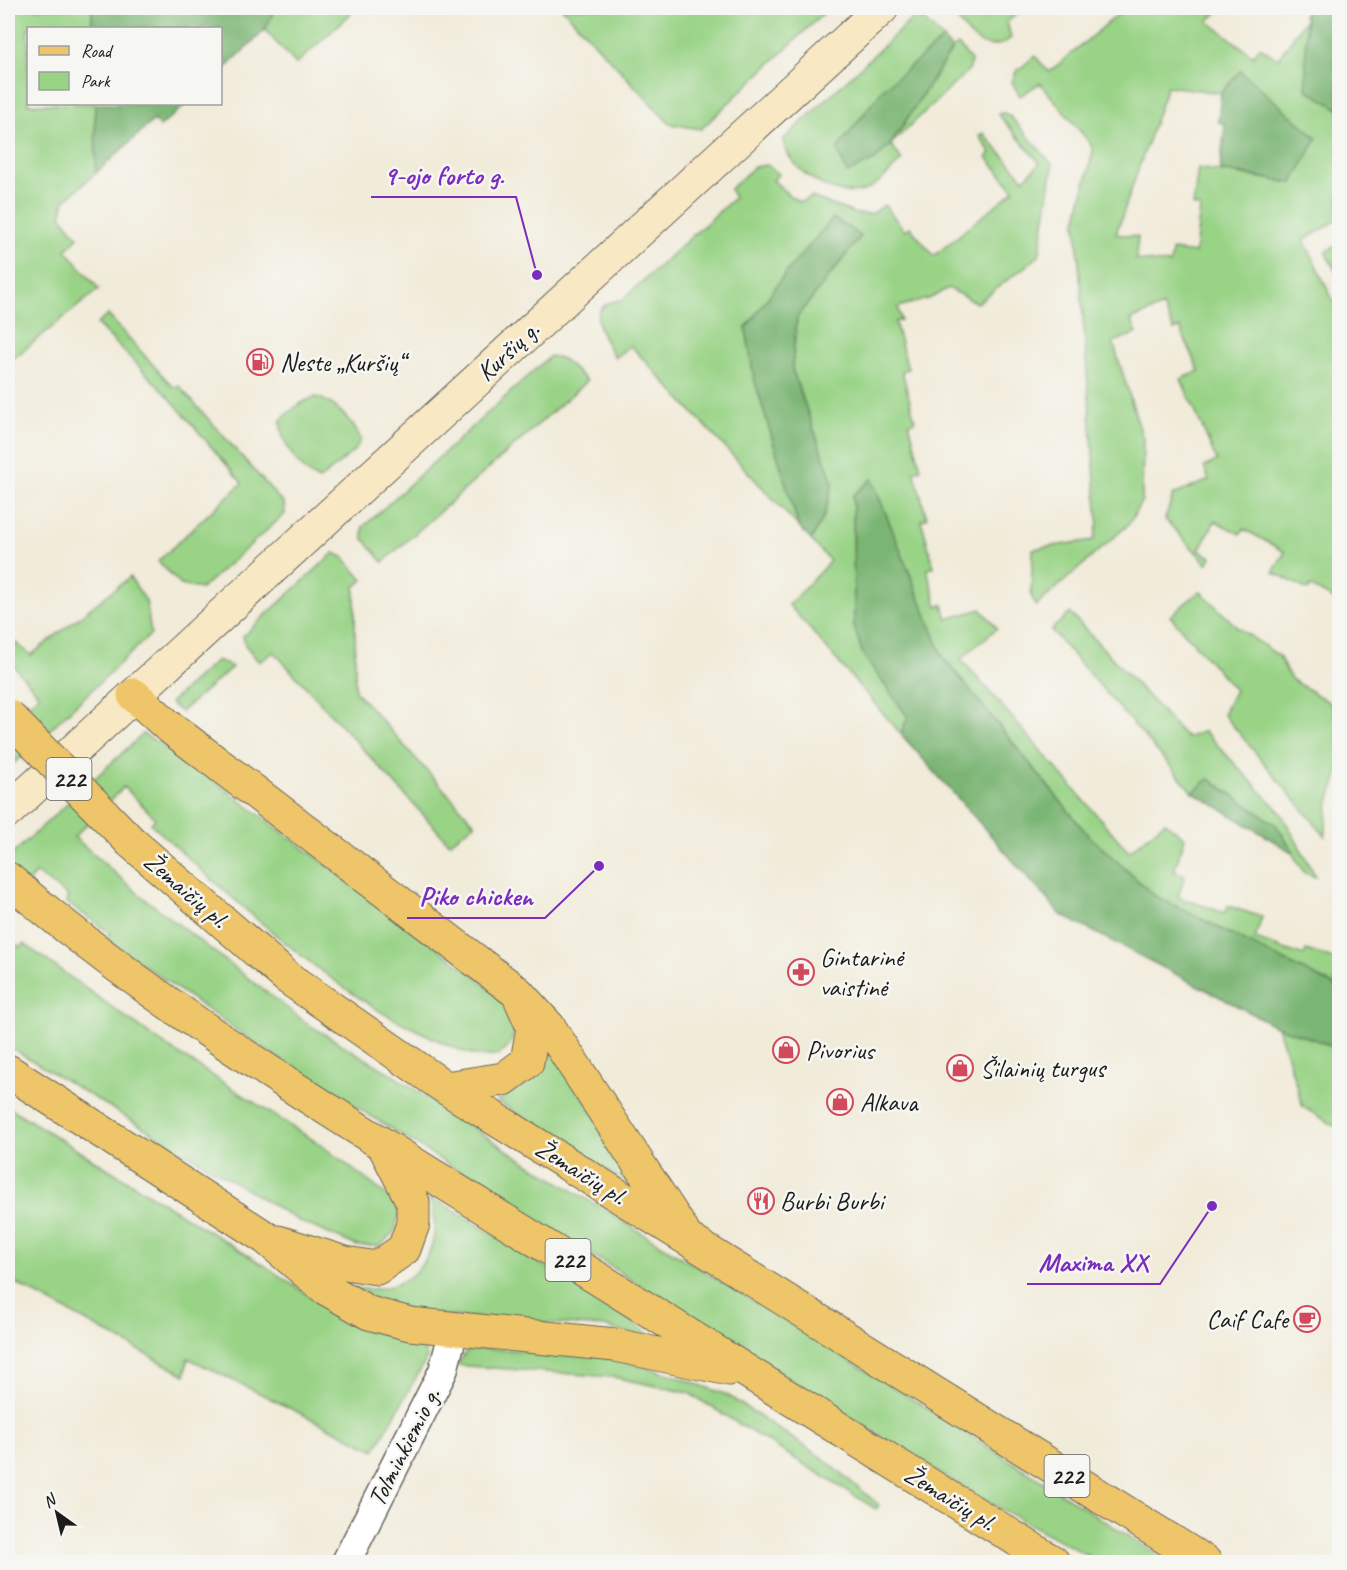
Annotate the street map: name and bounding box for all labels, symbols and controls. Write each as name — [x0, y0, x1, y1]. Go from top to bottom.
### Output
legend — [27, 27, 222, 105]
text: Road — [81, 40, 114, 62]
text: Park — [81, 70, 111, 92]
callout: 9-ojo forto g. — [371, 152, 516, 197]
text: 9-ojo forto g. — [384, 158, 505, 192]
street label: Kuršių g. — [470, 313, 547, 388]
place label: Neste „Kuršių“ — [280, 346, 409, 379]
fuel station icon: Neste „Kuršių“ — [245, 347, 275, 377]
road number: 222 — [46, 758, 92, 800]
street label: Žemaičių pl. — [137, 844, 236, 936]
callout: Piko chicken — [407, 873, 545, 918]
text: Piko chicken — [419, 879, 534, 913]
place label: Gintarinė vaistinė — [820, 941, 905, 1004]
pharmacy icon: Gintarinė vaistinė — [786, 957, 816, 987]
place label: Pivorius — [806, 1034, 876, 1067]
shop icon: Pivorius — [771, 1035, 801, 1065]
place label: Šilainių turgus — [980, 1052, 1107, 1085]
shop icon: Šilainių turgus — [945, 1053, 975, 1083]
place label: Alkava — [860, 1086, 919, 1119]
shop icon: Alkava — [825, 1087, 855, 1117]
street label: Žemaičių pl. — [529, 1131, 633, 1213]
place label: Burbi Burbi — [780, 1185, 887, 1218]
restaurant icon: Burbi Burbi — [746, 1186, 776, 1216]
road number: 222 — [546, 1239, 590, 1281]
callout: Maxima XX — [1027, 1239, 1160, 1284]
text: Maxima XX — [1039, 1245, 1150, 1279]
place label: Caif Cafe — [1206, 1303, 1291, 1336]
cafe icon: Caif Cafe — [1292, 1304, 1322, 1334]
street label: Tolminkiemio g. — [360, 1381, 448, 1512]
road number: 222 — [1044, 1455, 1090, 1497]
street label: Žemaičių pl. — [898, 1457, 1002, 1539]
north arrow — [27, 1483, 87, 1543]
text: N — [39, 1489, 61, 1512]

